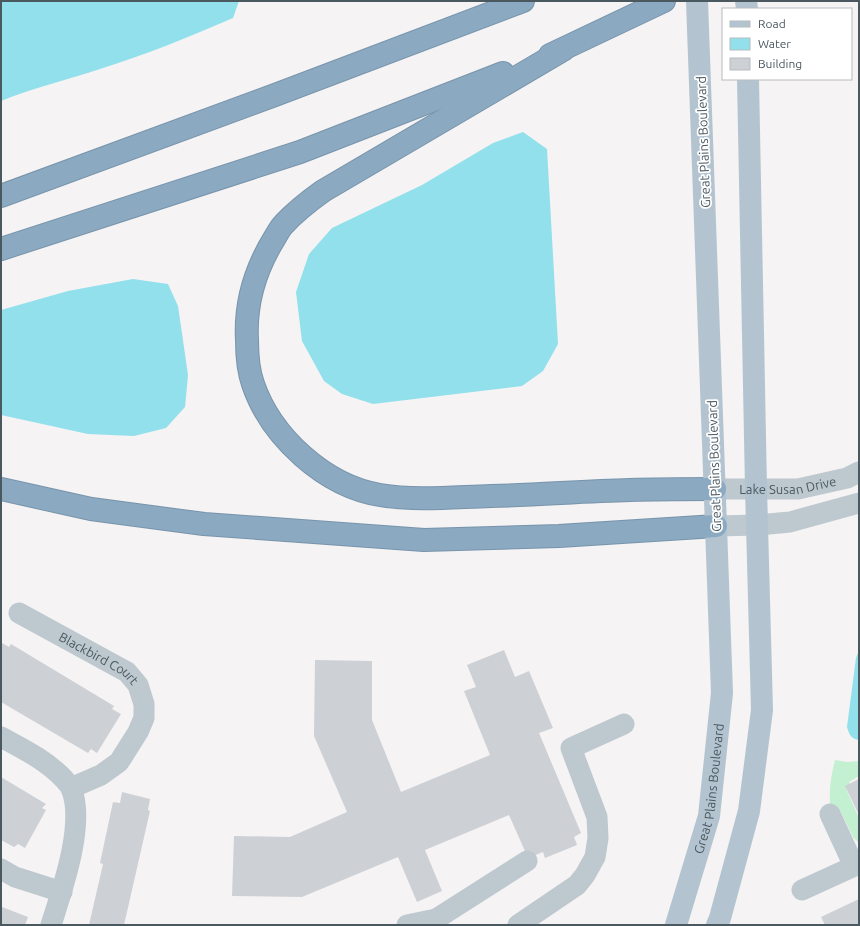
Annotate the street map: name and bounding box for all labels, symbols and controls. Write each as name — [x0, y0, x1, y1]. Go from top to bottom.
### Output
legend — [722, 8, 852, 80]
text: Road — [758, 17, 786, 30]
text: Water — [758, 37, 791, 50]
text: Building — [758, 57, 802, 70]
street label: Great Plains Boulevard — [694, 76, 712, 208]
street label: Great Plains Boulevard — [705, 400, 723, 532]
street label: Lake Susan Drive — [739, 474, 837, 496]
street label: Blackbird Court — [57, 629, 141, 687]
street label: Great Plains Boulevard — [691, 723, 726, 855]

